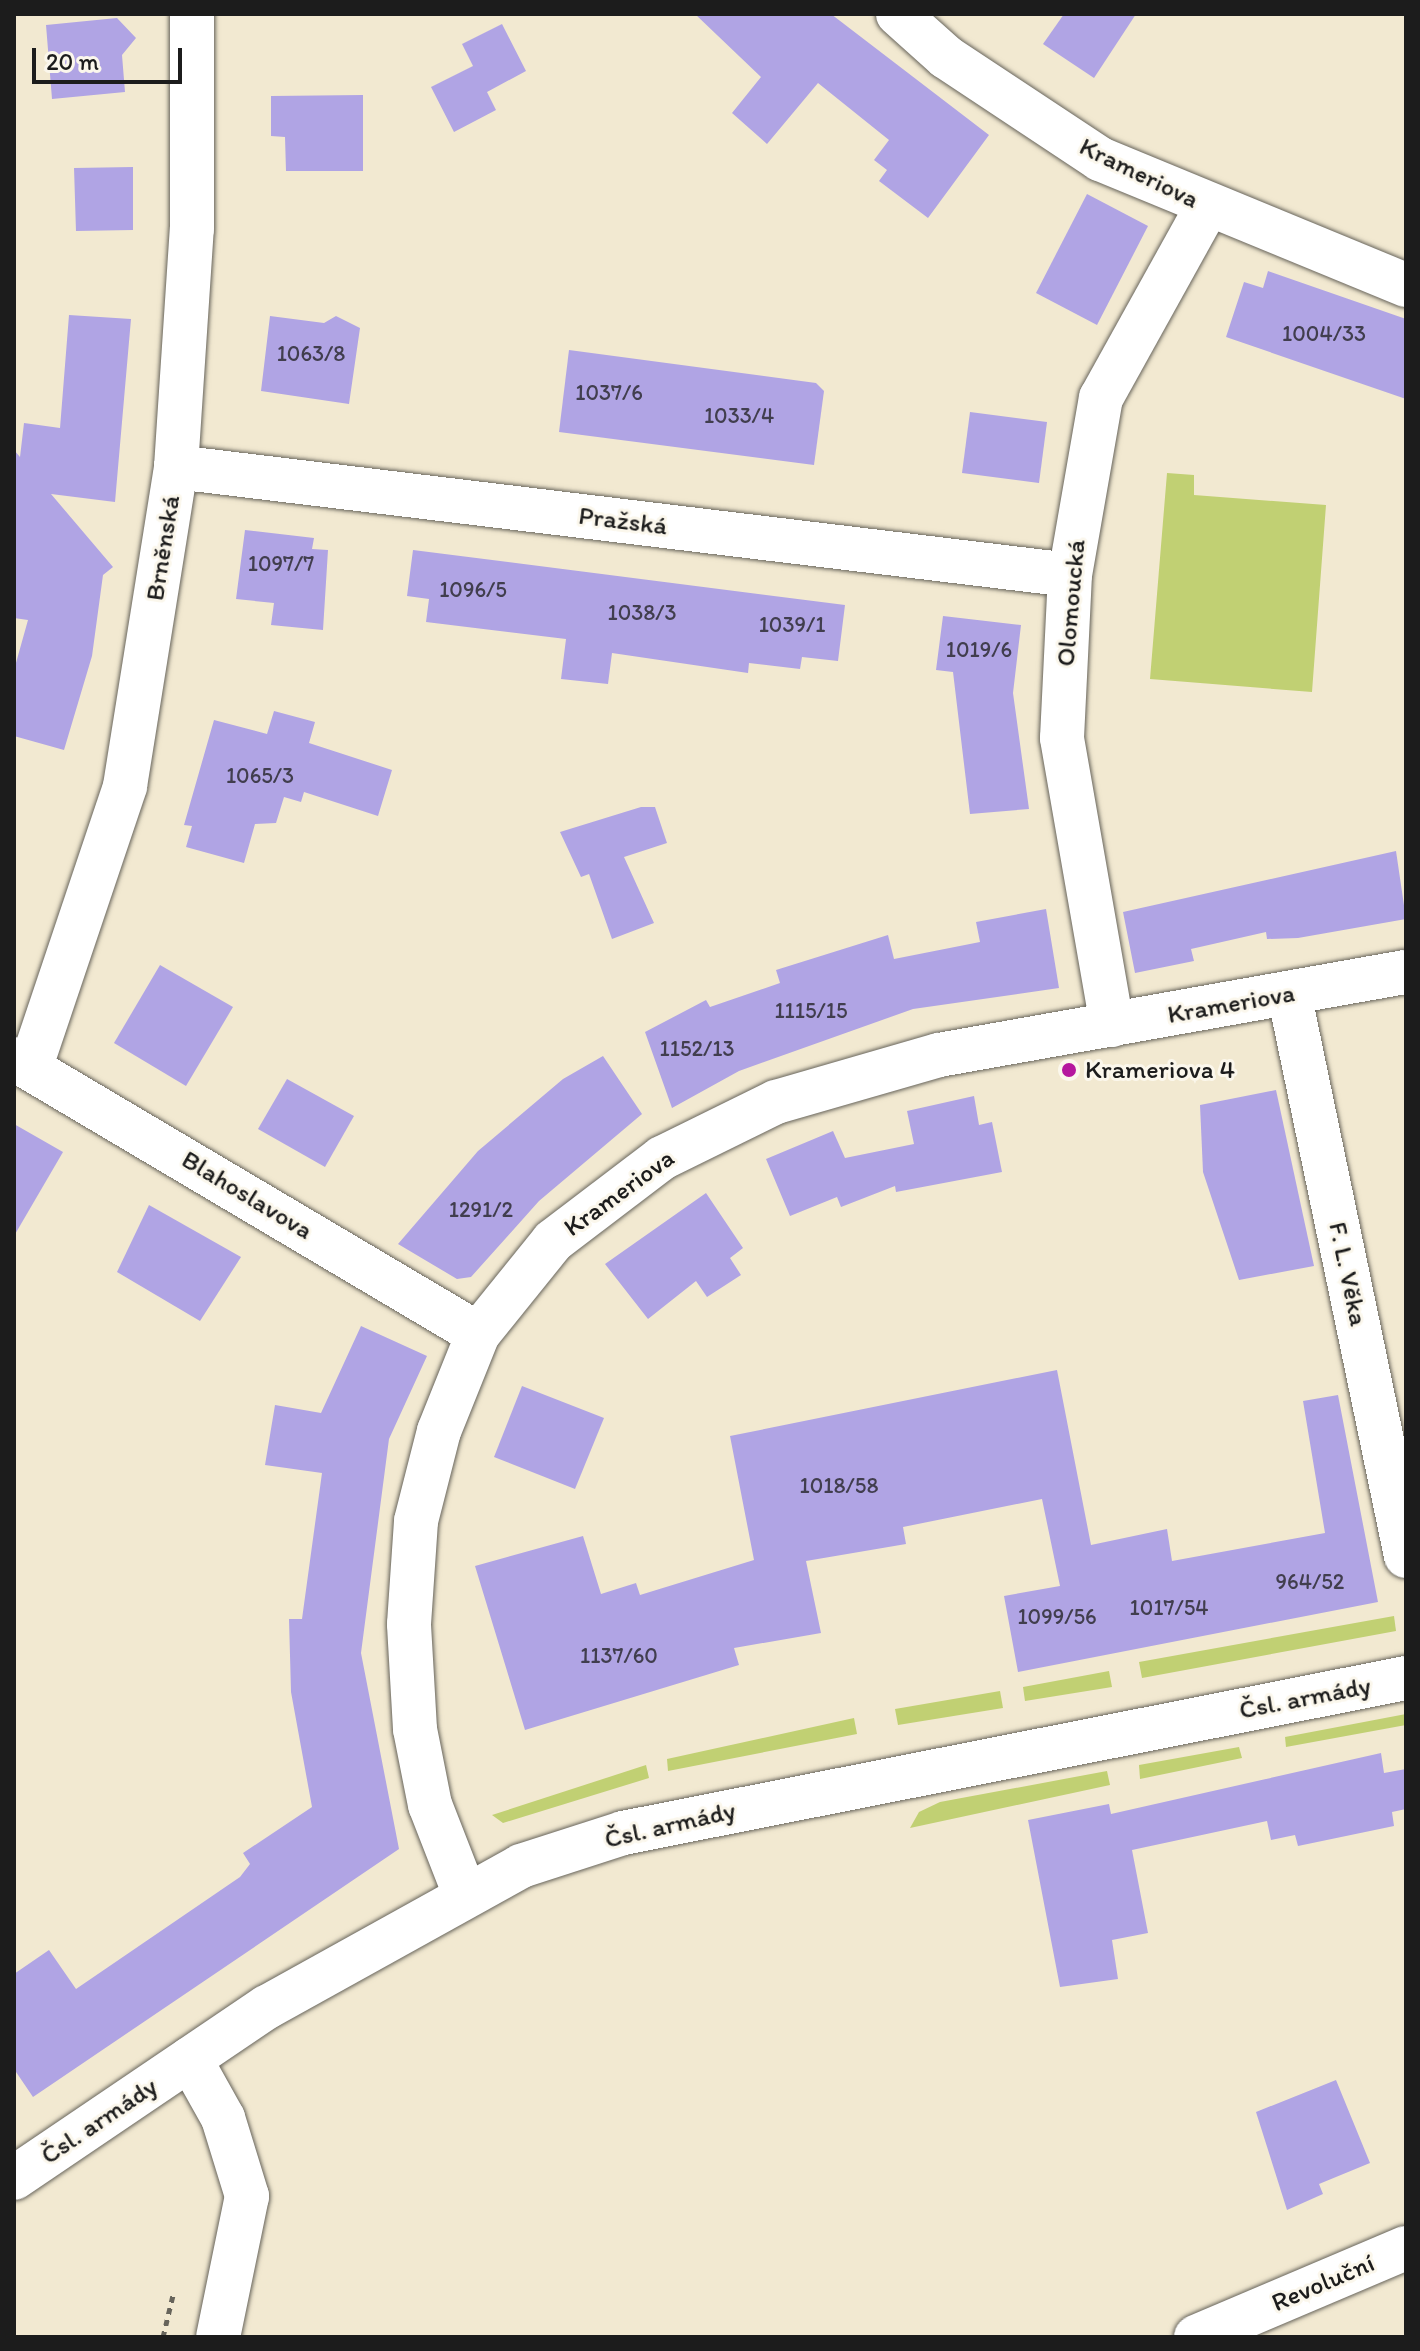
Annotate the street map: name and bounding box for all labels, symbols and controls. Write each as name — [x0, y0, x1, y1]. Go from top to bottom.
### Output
scale bar — [36, 32, 186, 82]
text: 20 m — [46, 47, 99, 76]
street label: Krameriova — [1074, 131, 1204, 215]
house number: 1004/33 — [1282, 321, 1366, 347]
house number: 1063/8 — [277, 341, 345, 367]
house number: 1037/6 — [575, 380, 643, 406]
house number: 1033/4 — [704, 403, 774, 429]
street label: Brněnská — [139, 493, 187, 603]
street label: Pražská — [577, 500, 669, 542]
street label: Olomoucká — [1050, 538, 1092, 668]
house number: 1097/7 — [248, 551, 314, 577]
house number: 1096/5 — [439, 577, 507, 603]
house number: 1038/3 — [607, 600, 677, 626]
house number: 1039/1 — [759, 612, 825, 638]
house number: 1019/6 — [946, 637, 1012, 663]
house number: 1065/3 — [226, 763, 294, 789]
street label: Krameriova — [1165, 977, 1297, 1031]
house number: 1115/15 — [774, 998, 848, 1024]
house number: 1152/13 — [660, 1036, 734, 1062]
place label: Krameriova 4 — [1085, 1054, 1235, 1086]
marker: Krameriova 4 — [1060, 1061, 1078, 1079]
street label: Krameriova — [558, 1143, 680, 1243]
street label: Blahoslavova — [176, 1144, 318, 1246]
house number: 1291/2 — [449, 1197, 513, 1223]
street label: F. L. Věka — [1322, 1220, 1374, 1328]
house number: 1018/58 — [800, 1473, 878, 1499]
house number: 964/52 — [1276, 1569, 1344, 1595]
house number: 1017/54 — [1130, 1595, 1208, 1621]
house number: 1099/56 — [1017, 1604, 1097, 1630]
house number: 1137/60 — [580, 1643, 658, 1669]
street label: Čsl. armády — [1237, 1670, 1373, 1726]
street label: Čsl. armády — [602, 1795, 738, 1855]
street label: Čsl. armády — [35, 2071, 163, 2171]
street label: Revoluční — [1267, 2247, 1379, 2319]

